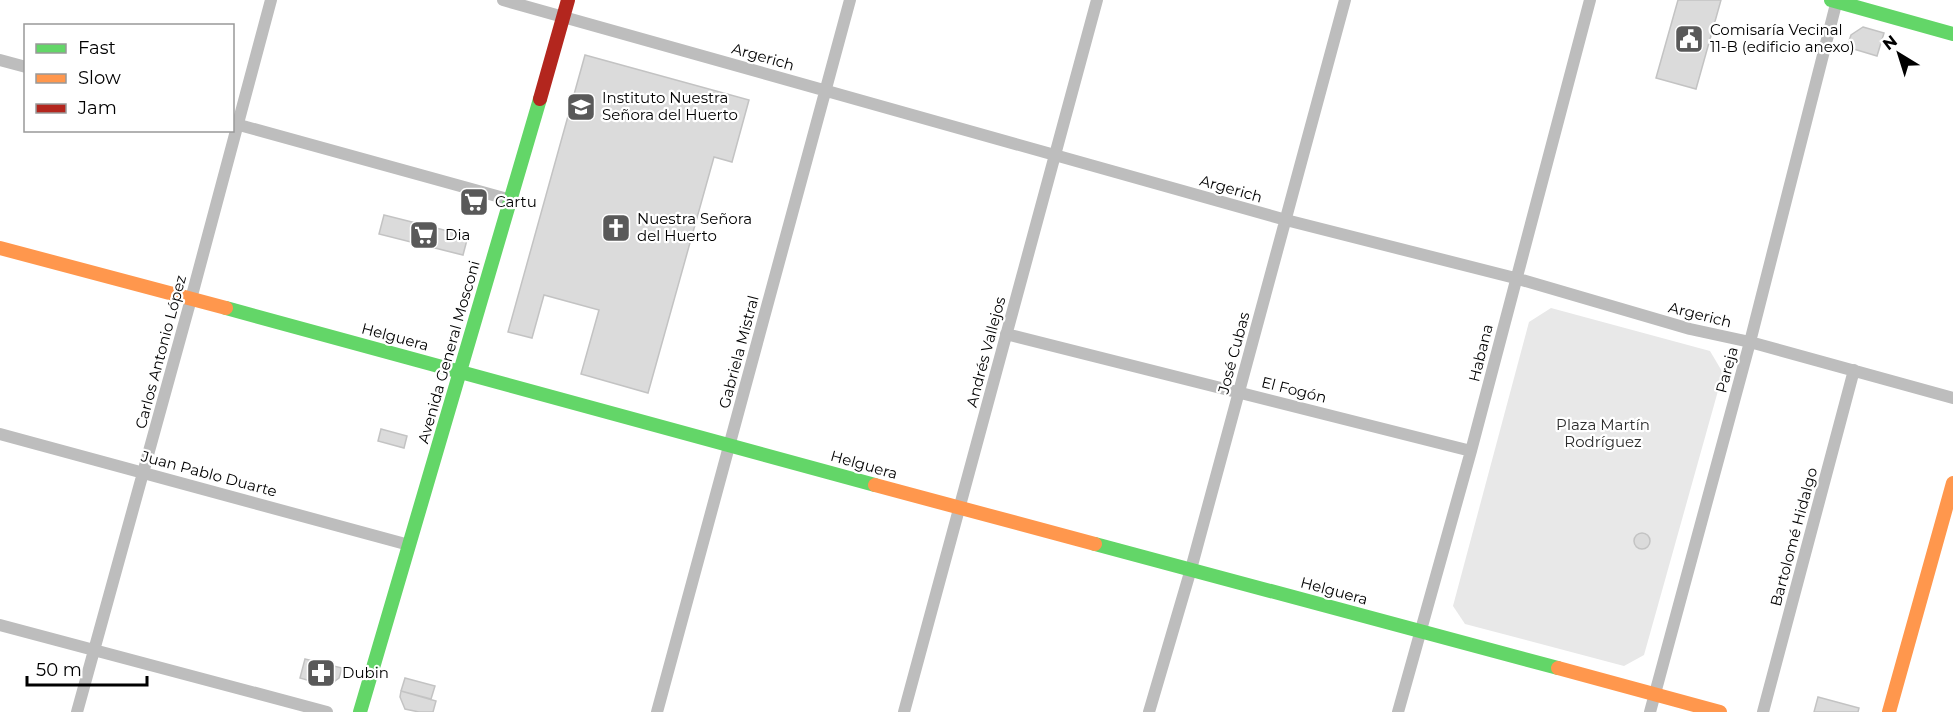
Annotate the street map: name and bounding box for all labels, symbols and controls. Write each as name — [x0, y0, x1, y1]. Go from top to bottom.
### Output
place label: Comisaría Vecinal 11-B (edificio anexo) — [1710, 20, 1855, 56]
public building icon: Comisaría Vecinal 11-B (edificio anexo) — [1673, 23, 1705, 55]
legend — [24, 24, 234, 132]
north arrow — [1869, 24, 1929, 84]
text: N — [1879, 31, 1901, 54]
text: Fast — [78, 37, 116, 59]
street label: Argerich — [730, 39, 797, 75]
text: Slow — [78, 67, 121, 89]
place label: Instituto Nuestra Señora del Huerto — [602, 88, 738, 124]
school or university icon: Instituto Nuestra Señora del Huerto — [565, 91, 597, 123]
text: Jam — [77, 97, 117, 119]
street label: Argerich — [1198, 171, 1265, 207]
supermarket icon: Cartu — [458, 186, 490, 218]
place label: Cartu — [495, 192, 537, 211]
place label: Nuestra Señora del Huerto — [637, 209, 752, 245]
church icon: Nuestra Señora del Huerto — [600, 212, 632, 244]
supermarket icon: Dia — [408, 219, 440, 251]
place label: Dia — [445, 225, 470, 244]
street label: Avenida General Mosconi — [413, 258, 484, 446]
street label: Carlos Antonio López — [131, 273, 190, 431]
street label: Gabriela Mistral — [714, 293, 763, 411]
street label: Andrés Vallejos — [962, 295, 1009, 409]
street label: Argerich — [1667, 298, 1734, 332]
street label: José Cubas — [1213, 310, 1254, 397]
street label: Helguera — [359, 318, 431, 355]
street label: Habana — [1464, 322, 1497, 384]
street label: Pareja — [1711, 345, 1742, 395]
street label: El Fogón — [1260, 372, 1329, 407]
park label: Plaza Martín Rodríguez — [1556, 415, 1650, 451]
street label: Juan Pablo Duarte — [138, 446, 279, 501]
street label: Helguera — [828, 446, 900, 483]
street label: Bartolomé Hidalgo — [1766, 465, 1821, 608]
street label: Helguera — [1298, 572, 1370, 609]
scale bar — [27, 649, 147, 687]
pharmacy icon: Dubin — [305, 657, 337, 689]
text: 50 m — [36, 659, 82, 681]
place label: Dubin — [342, 663, 389, 682]

